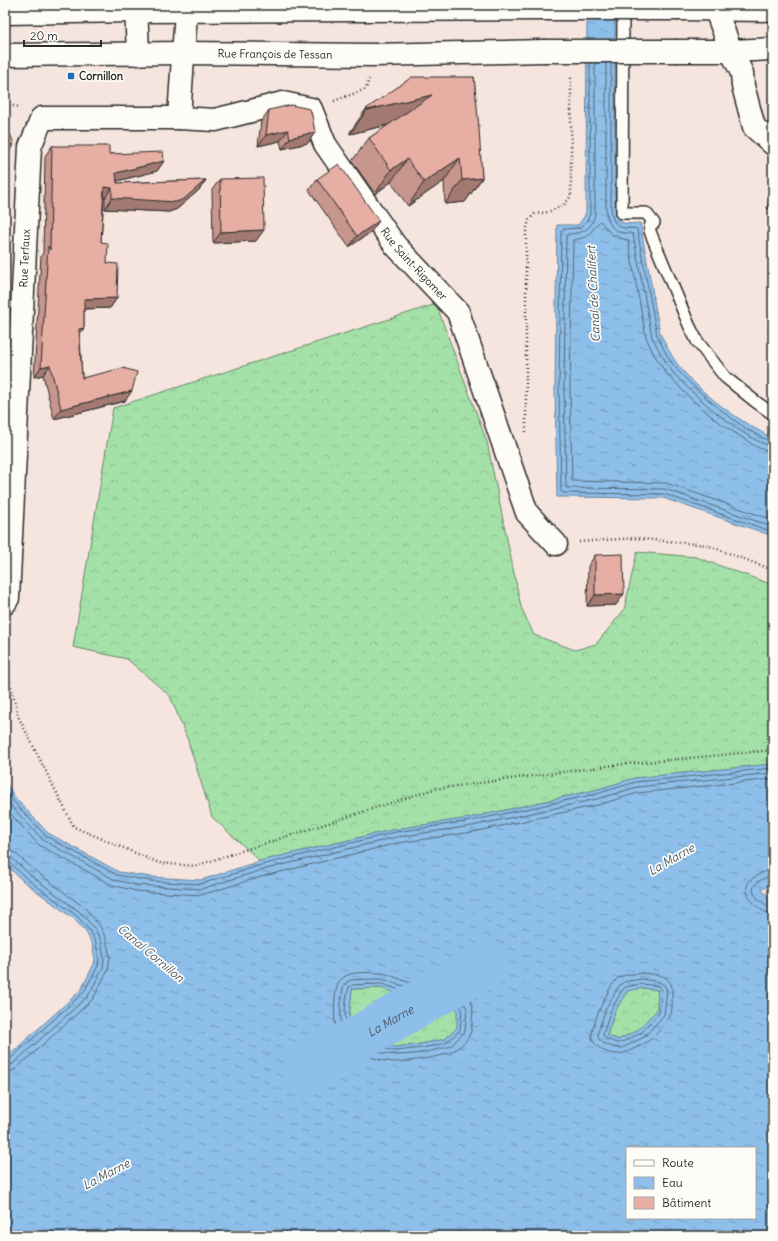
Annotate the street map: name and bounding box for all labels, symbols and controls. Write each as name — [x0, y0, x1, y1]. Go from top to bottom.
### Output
scale bar — [24, 22, 101, 48]
text: 20 m — [30, 28, 58, 43]
street label: Rue François de Tessan — [217, 46, 333, 62]
place label: Cornillon — [79, 69, 124, 83]
marker: Cornillon — [66, 71, 76, 81]
street label: Rue Saint-Rigomer — [378, 225, 451, 303]
street label: Rue Terfaux — [16, 228, 33, 288]
water label: Canal de Chalifert — [583, 244, 603, 343]
water label: La Marne — [645, 839, 698, 878]
water label: Canal Cornillon — [115, 921, 188, 986]
water label: La Marne — [364, 1000, 417, 1039]
legend — [626, 1147, 756, 1219]
water label: La Marne — [80, 1155, 133, 1193]
text: Route — [662, 1155, 694, 1170]
text: Eau — [662, 1175, 683, 1190]
text: Bâtiment — [662, 1195, 711, 1210]

